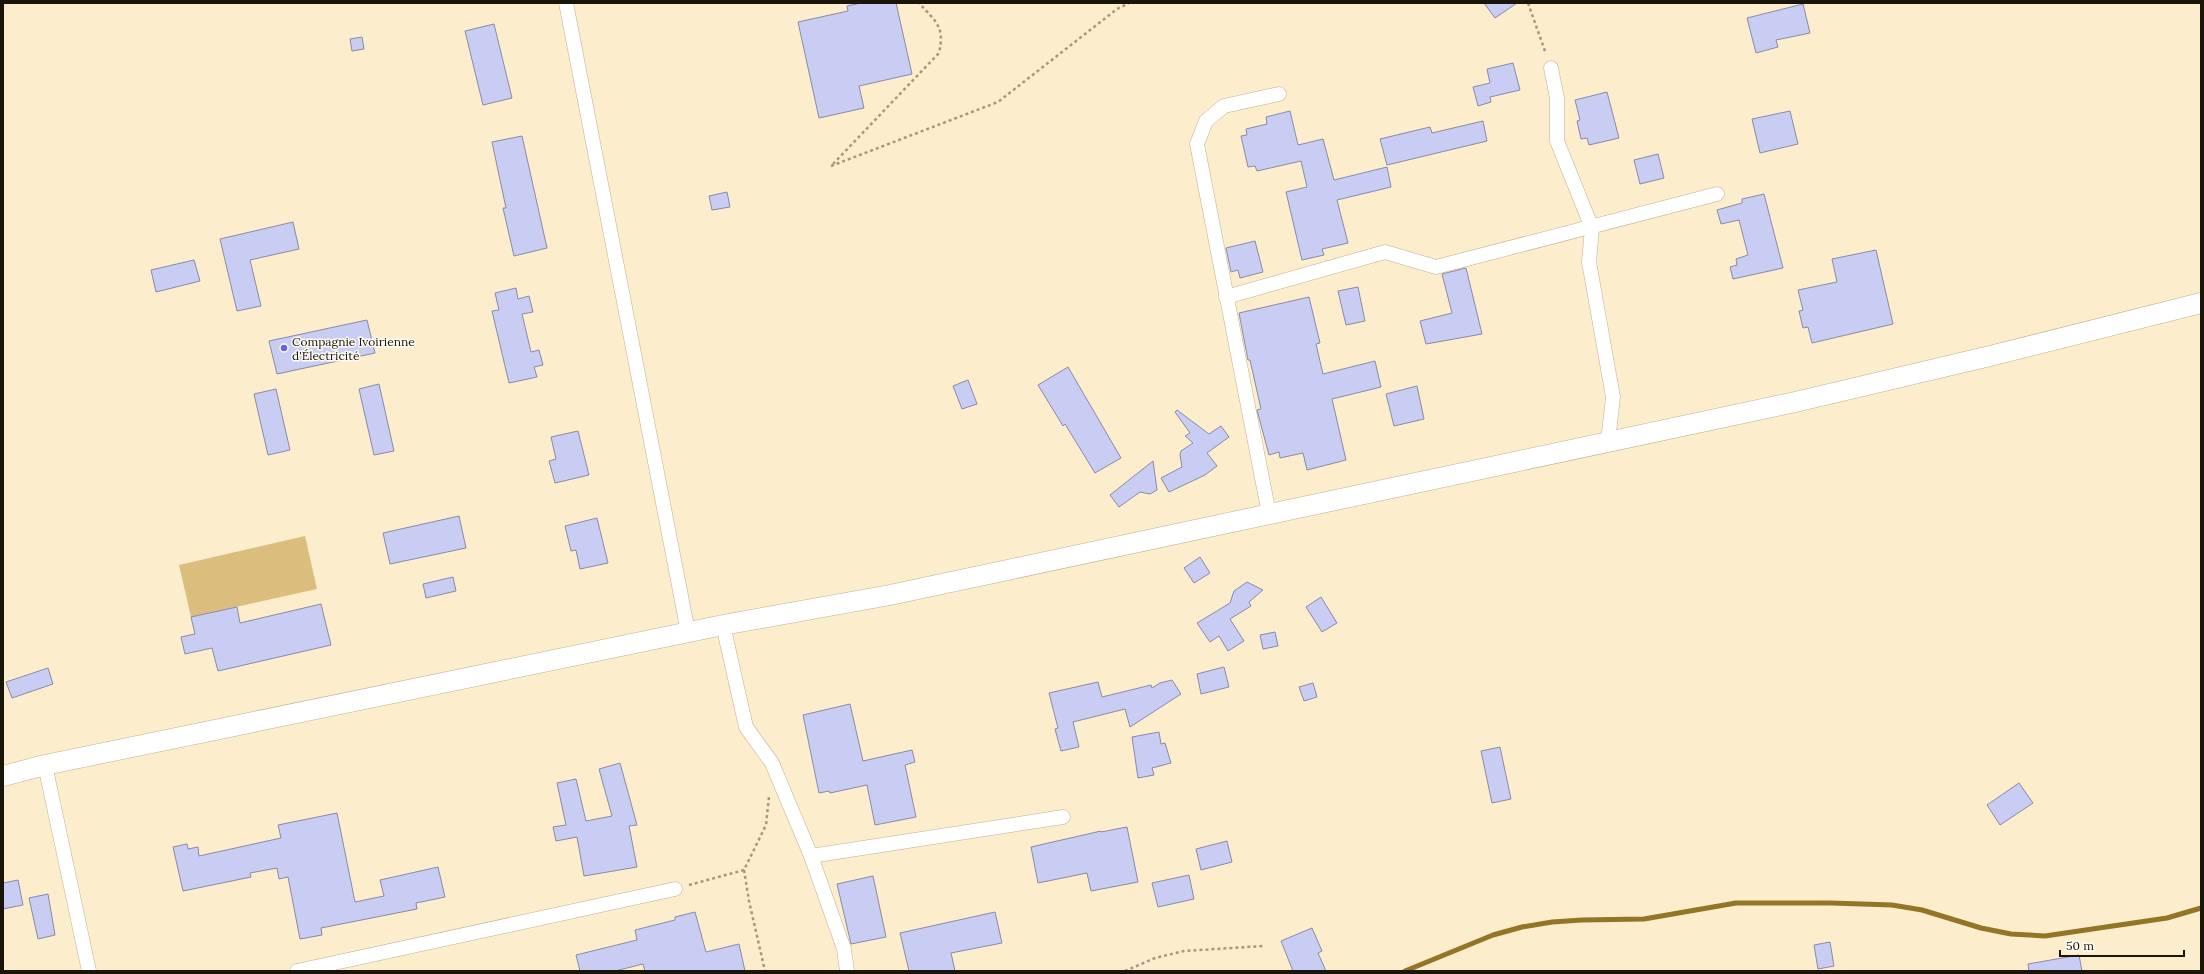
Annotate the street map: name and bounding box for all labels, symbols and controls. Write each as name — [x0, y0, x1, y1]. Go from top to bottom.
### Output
place label: Compagnie Ivoirienne d'Électricité — [292, 334, 415, 363]
marker: Compagnie Ivoirienne d'Électricité — [279, 343, 289, 353]
scale bar — [2060, 932, 2184, 958]
text: 50 m — [2066, 938, 2094, 953]

